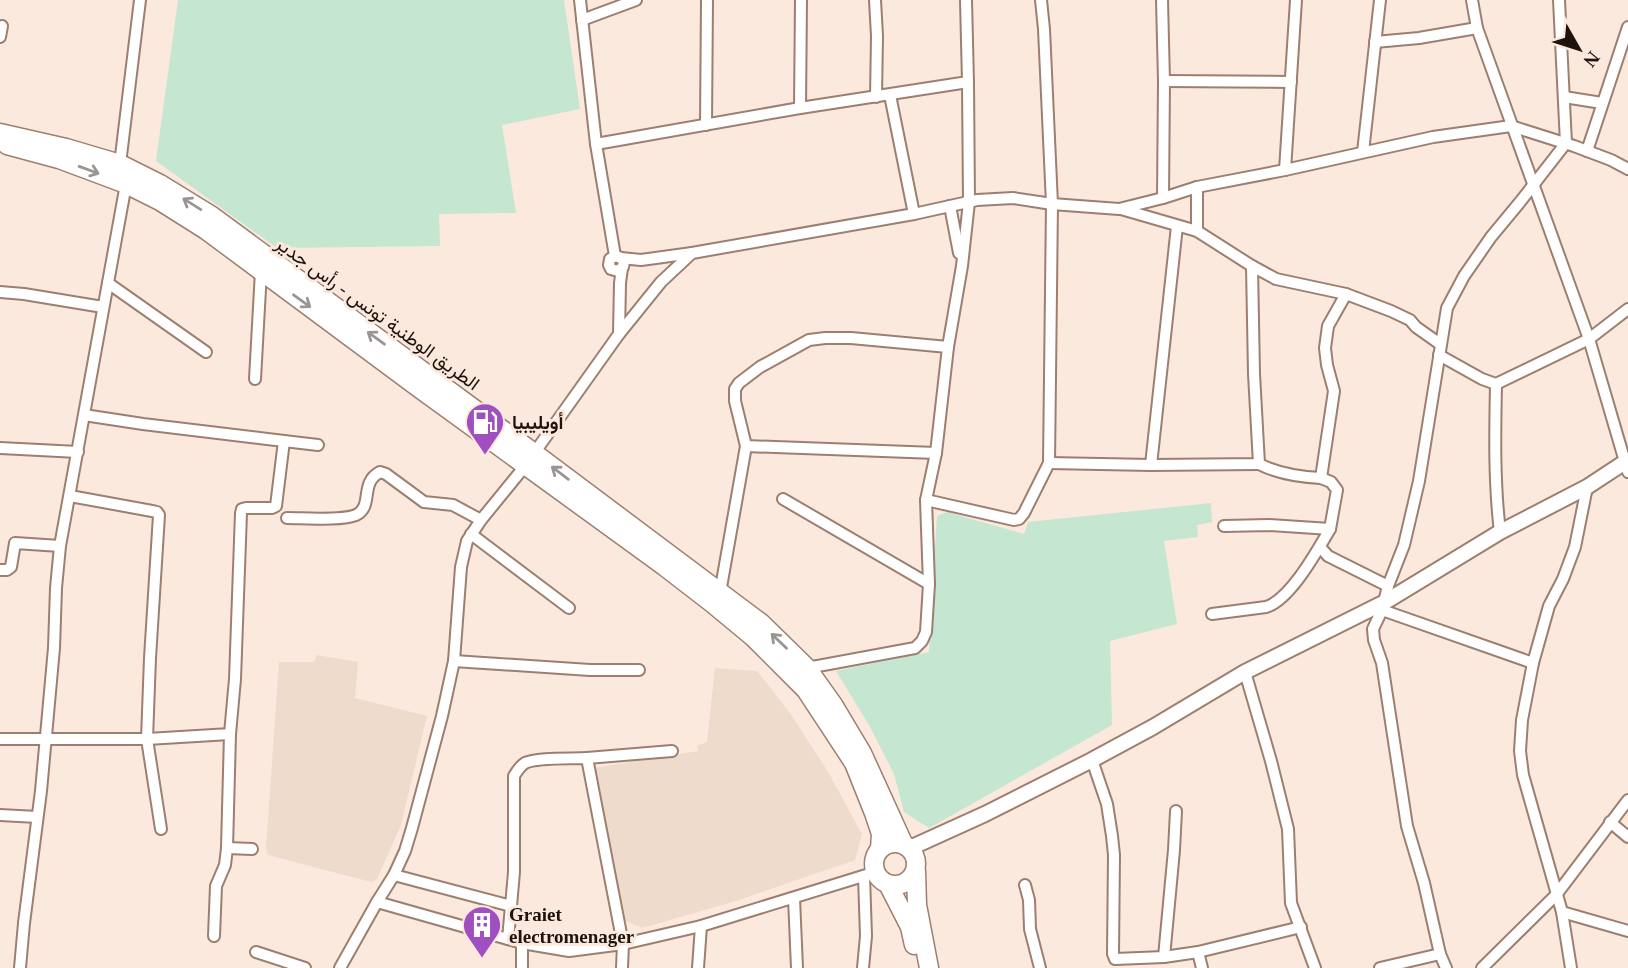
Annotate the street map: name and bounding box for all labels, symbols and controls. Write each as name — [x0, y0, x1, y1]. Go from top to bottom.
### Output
north arrow — [1544, 14, 1614, 84]
text: N — [1579, 47, 1604, 72]
one-way arrow — [77, 165, 99, 177]
one-way arrow — [183, 197, 203, 211]
street label: الطريق الوطنية تونس - رأس جدير — [270, 232, 484, 395]
one-way arrow — [293, 294, 311, 309]
one-way arrow — [367, 331, 386, 346]
fuel station icon: أويليبيا — [464, 401, 506, 456]
place label: أويليبيا — [512, 412, 564, 435]
one-way arrow — [551, 465, 569, 480]
one-way arrow — [771, 633, 788, 650]
building icon: Graiet electromenager — [461, 904, 503, 959]
place label: Graiet electromenager — [509, 904, 635, 947]

